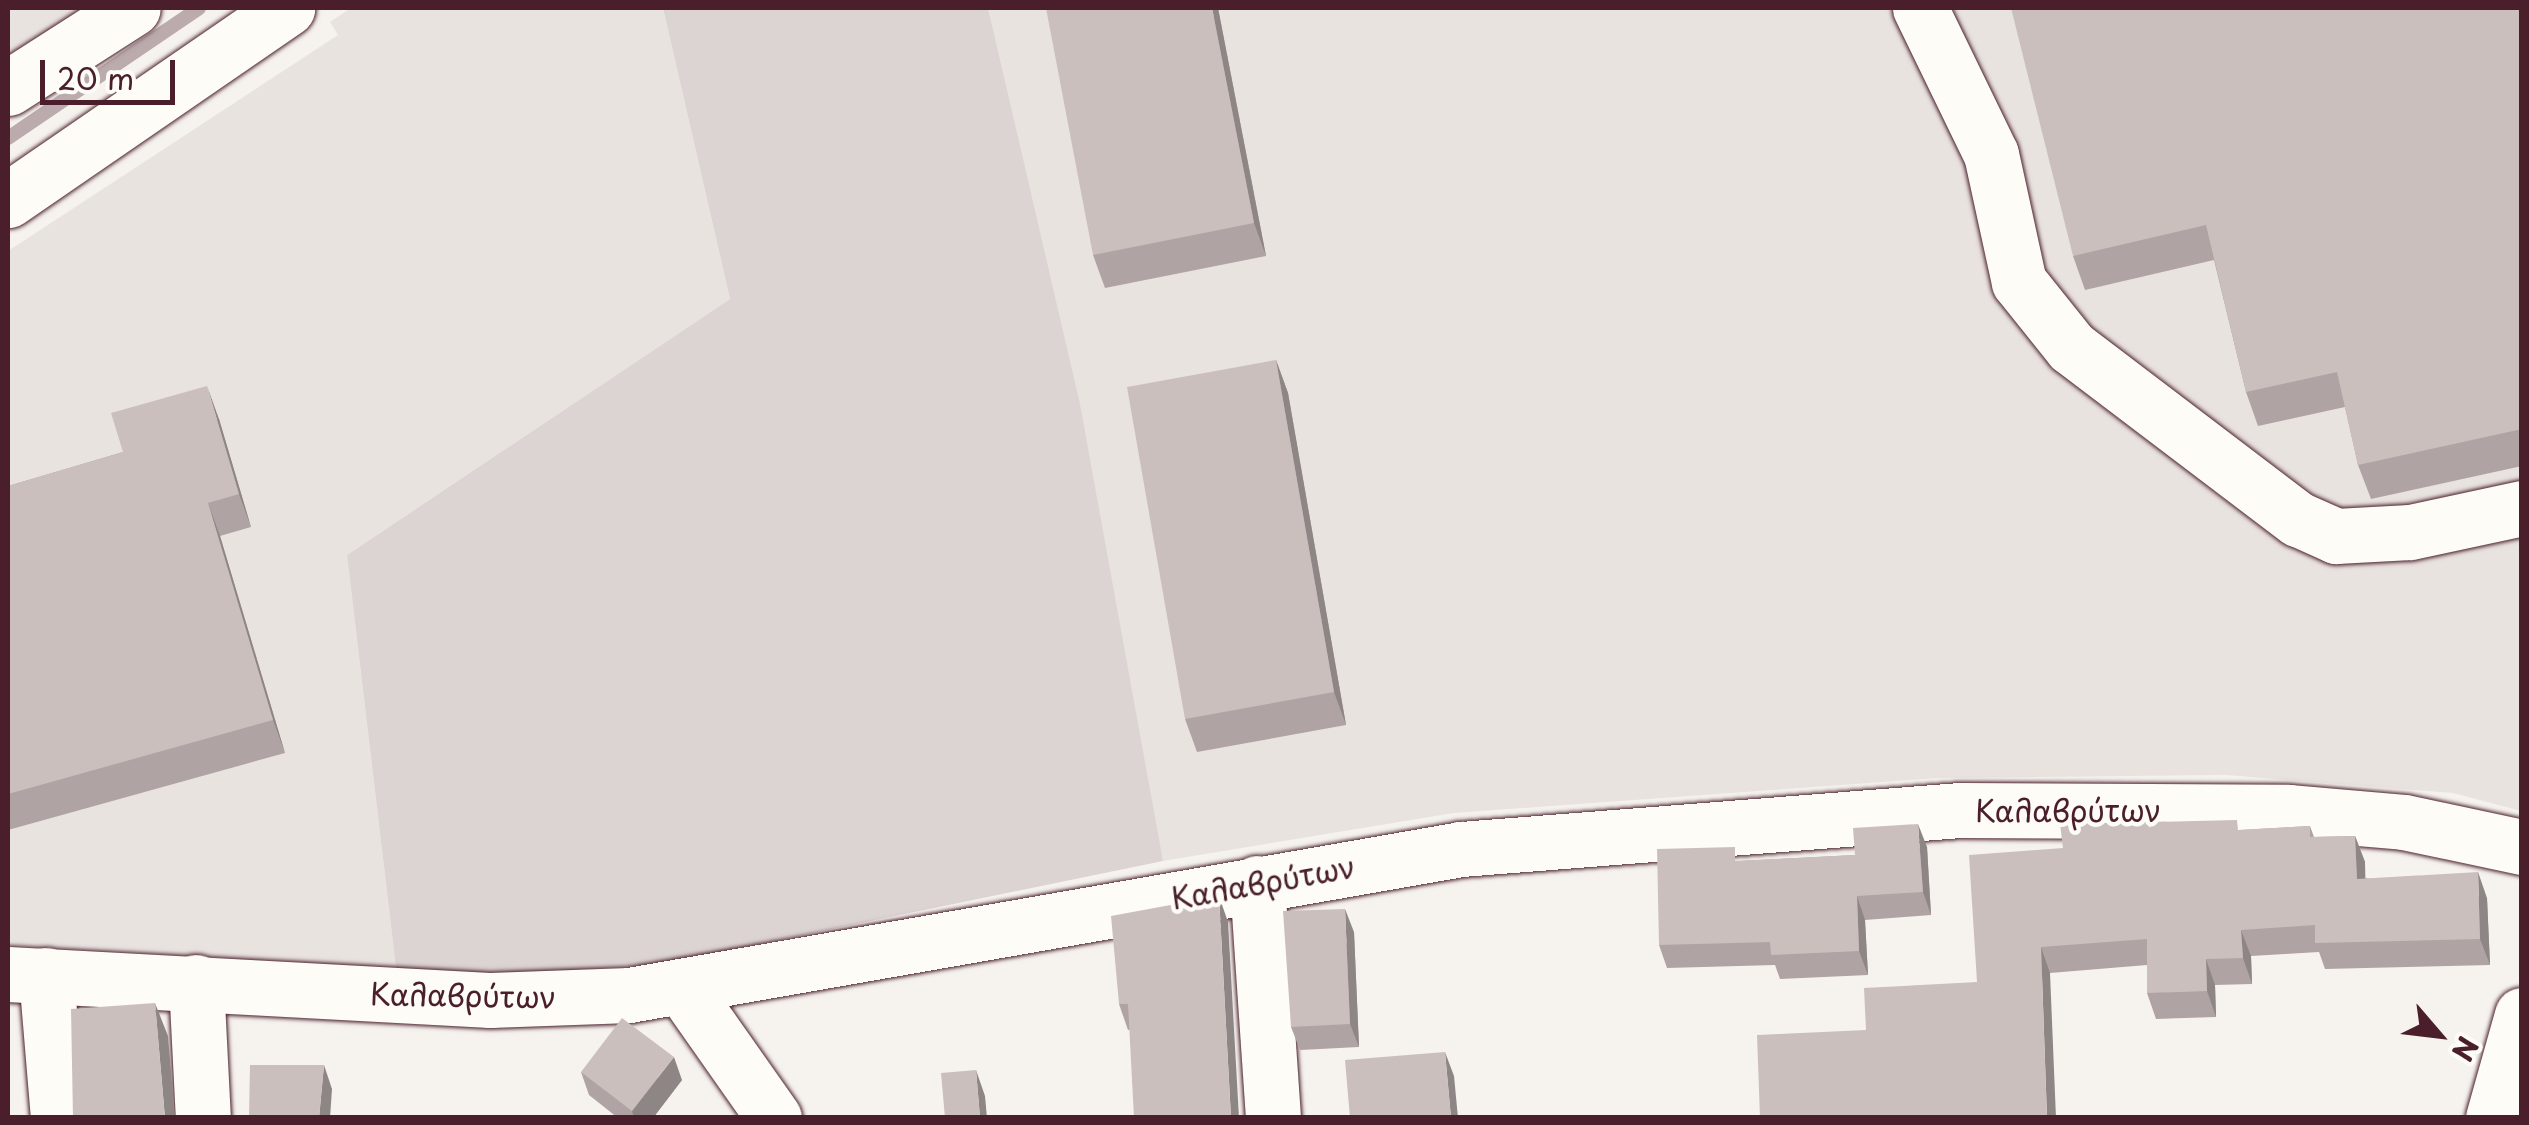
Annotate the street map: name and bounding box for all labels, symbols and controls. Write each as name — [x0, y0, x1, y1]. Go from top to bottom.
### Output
scale bar — [45, 40, 180, 102]
text: 20 m — [57, 55, 134, 100]
street label: Καλαβρύτων — [1975, 792, 2161, 828]
street label: Καλαβρύτων — [1168, 848, 1358, 916]
street label: Καλαβρύτων — [370, 975, 556, 1015]
north arrow — [2389, 985, 2489, 1085]
text: N — [2442, 1029, 2490, 1069]

